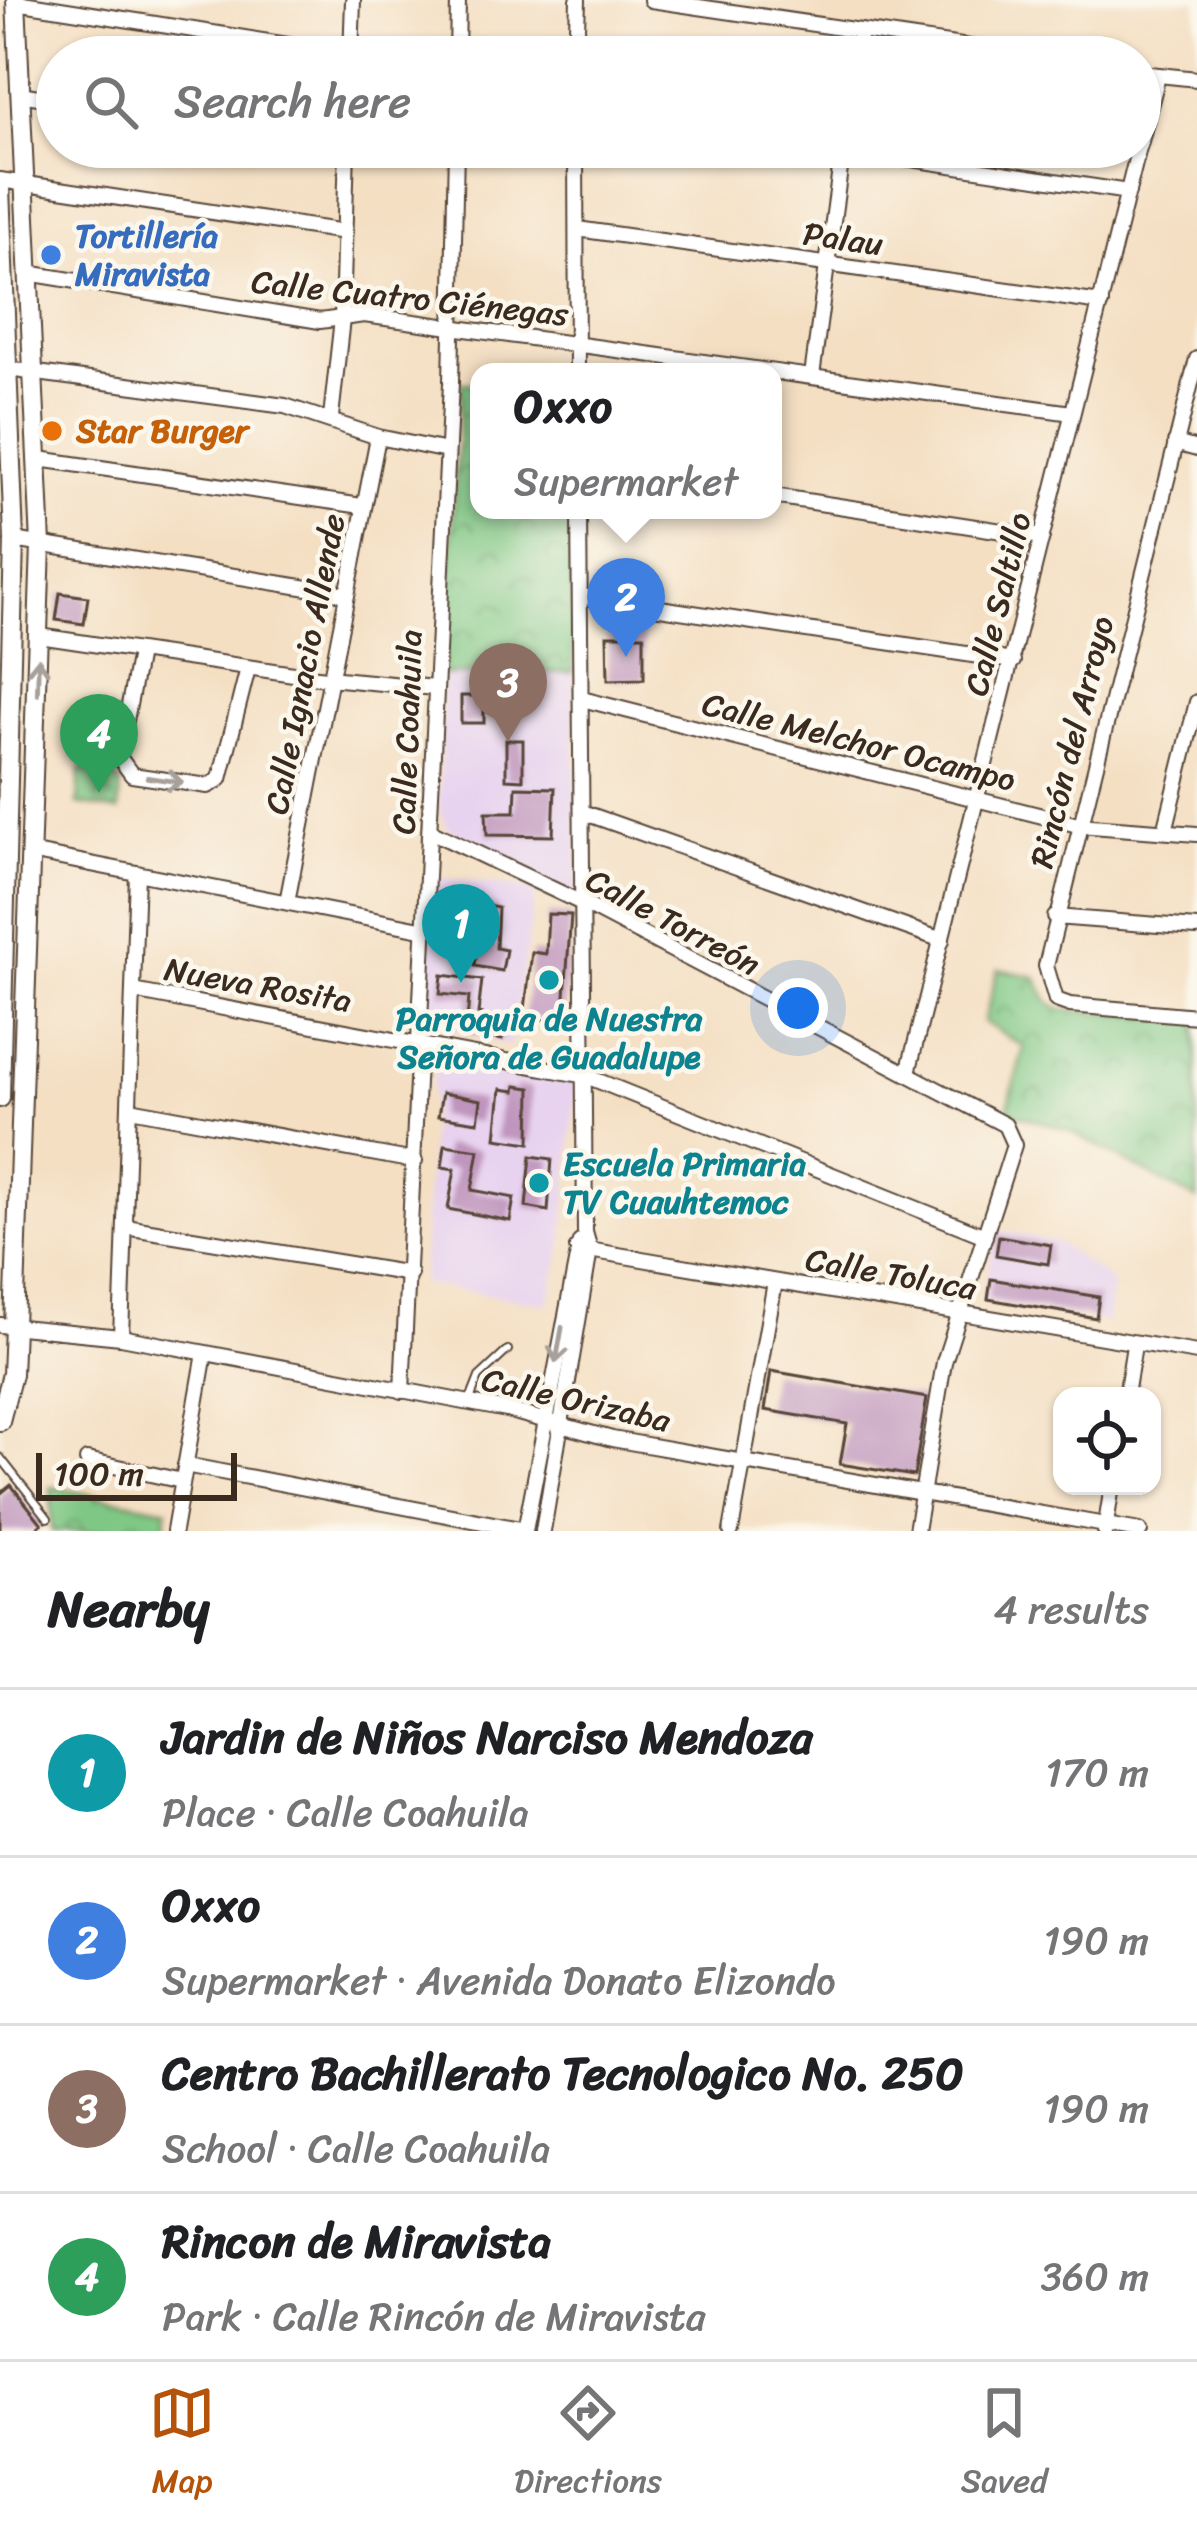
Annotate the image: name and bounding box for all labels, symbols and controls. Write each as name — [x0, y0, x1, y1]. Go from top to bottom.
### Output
search box — [36, 36, 1161, 168]
text: Search here — [174, 62, 411, 142]
icon: search — [78, 69, 144, 135]
street label: Palau — [799, 205, 887, 273]
place label: Tortillería Miravista — [74, 207, 219, 303]
marker: Tortillería Miravista — [38, 242, 64, 268]
street label: Calle Cuatro Ciénegas — [249, 253, 572, 344]
popup — [470, 363, 782, 519]
text: Oxxo — [514, 367, 612, 447]
place label: Star Burger — [75, 402, 251, 460]
marker: Star Burger — [39, 418, 65, 444]
text: Supermarket — [514, 447, 738, 516]
street label: Calle Saltillo — [947, 506, 1049, 702]
street label: Calle Ignacio Allende — [247, 509, 363, 819]
pin: 2 — [587, 558, 665, 657]
street label: Rincón del Arroyo — [1013, 610, 1131, 874]
street label: Calle Coahuila — [374, 629, 440, 835]
pin: 3 — [469, 643, 547, 742]
one-way arrow — [26, 657, 49, 696]
street label: Calle Melchor Ocampo — [696, 675, 1022, 809]
pin: 4 — [60, 694, 138, 793]
one-way arrow — [145, 769, 184, 792]
street label: Calle Torreón — [575, 852, 771, 993]
pin: 1 — [422, 884, 500, 983]
street label: Nueva Rosita — [160, 940, 357, 1030]
marker: Parroquia de Nuestra Señora de Guadalupe — [536, 967, 562, 993]
your location — [768, 978, 828, 1038]
place label: Parroquia de Nuestra Señora de Guadalupe — [396, 990, 703, 1086]
place label: Escuela Primaria TV Cuauhtemoc — [563, 1135, 806, 1231]
marker: Escuela Primaria TV Cuauhtemoc — [526, 1170, 552, 1196]
street label: Calle Toluca — [801, 1230, 981, 1318]
one-way arrow — [547, 1325, 569, 1364]
street label: Calle Orizaba — [476, 1350, 676, 1450]
map controls — [1053, 1387, 1161, 1495]
button: locate — [1053, 1387, 1161, 1495]
text: 100 m — [54, 1445, 144, 1503]
scale bar — [36, 1447, 237, 1500]
text: Nearby — [48, 1564, 209, 1654]
text: 4 results — [994, 1575, 1149, 1644]
text: Jardin de Niños Narciso Mendoza — [162, 1698, 813, 1778]
text: 1 — [79, 1738, 95, 1807]
text: 170 m — [1045, 1738, 1149, 1807]
text: Place · Calle Coahuila — [162, 1778, 529, 1847]
text: Oxxo — [162, 1866, 260, 1946]
text: 2 — [76, 1906, 98, 1975]
text: 190 m — [1044, 1906, 1149, 1975]
text: Supermarket · Avenida Donato Elizondo — [162, 1946, 836, 2015]
text: Centro Bachillerato Tecnologico No. 250 — [162, 2034, 964, 2114]
text: 3 — [76, 2074, 98, 2143]
text: 190 m — [1044, 2074, 1149, 2143]
text: School · Calle Coahuila — [162, 2114, 550, 2183]
text: Rincon de Miravista — [162, 2202, 551, 2282]
text: 4 — [75, 2242, 99, 2311]
text: 360 m — [1041, 2242, 1149, 2311]
text: Park · Calle Rincón de Miravista — [162, 2282, 705, 2351]
tab: Map — [149, 2380, 215, 2510]
tab: Directions — [514, 2380, 662, 2510]
tab: Saved — [961, 2380, 1048, 2510]

